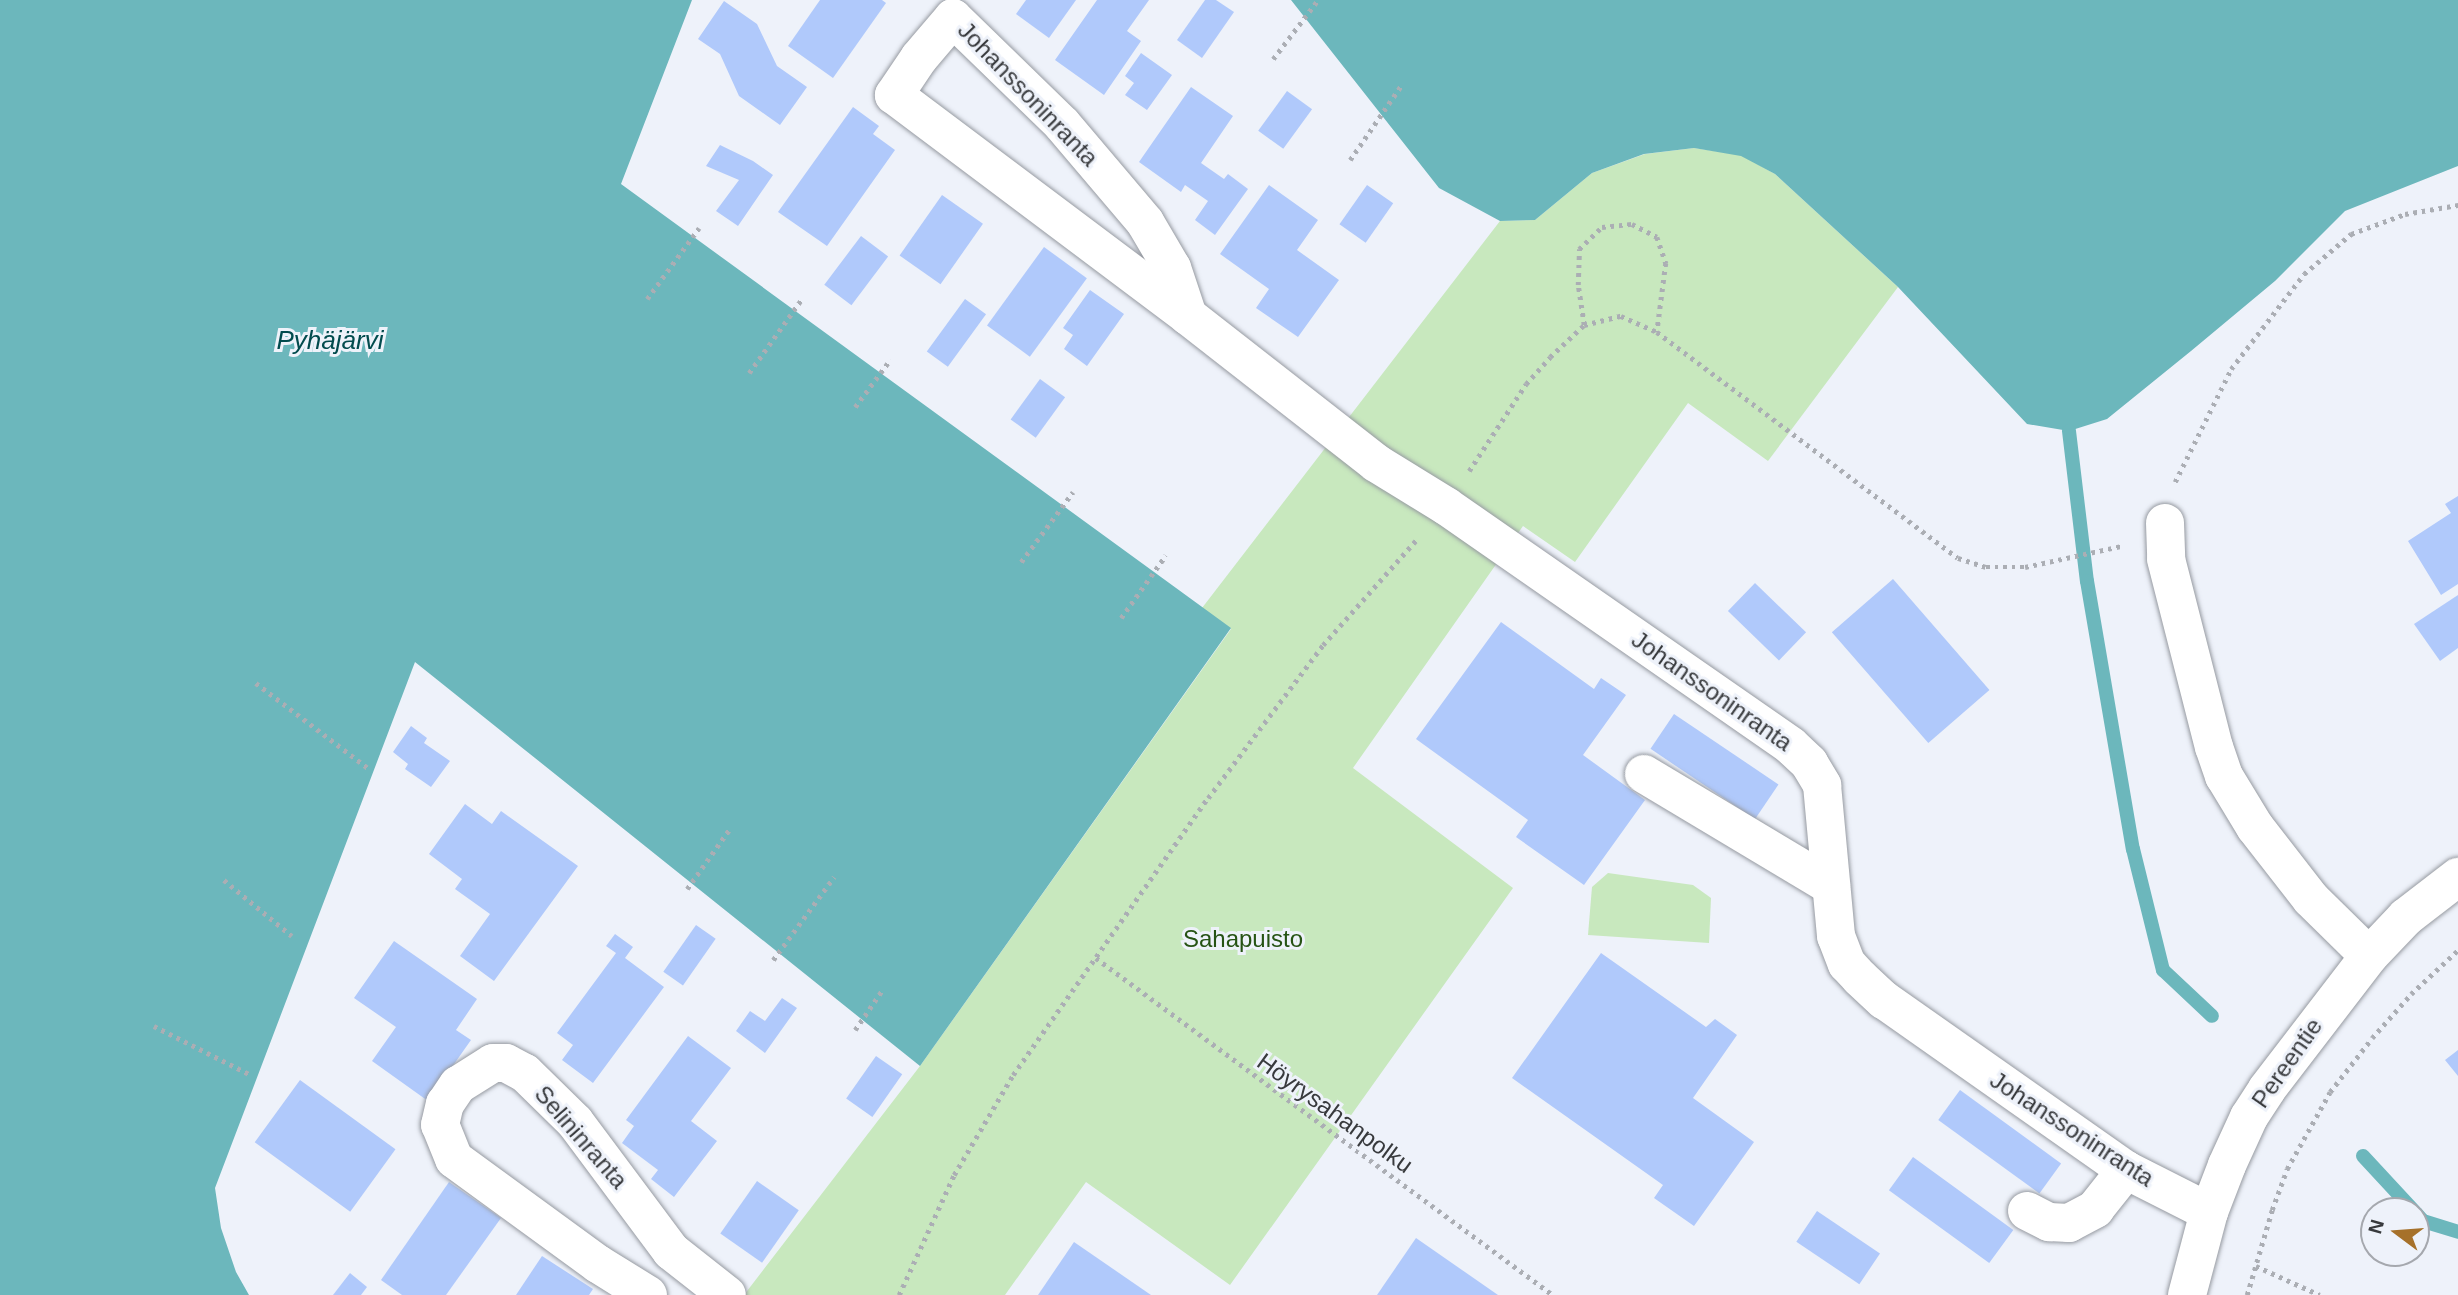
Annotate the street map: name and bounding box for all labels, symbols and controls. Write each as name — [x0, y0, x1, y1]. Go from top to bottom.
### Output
street label: Johanssoninranta — [952, 16, 1104, 172]
water label: Pyhäjärvi — [277, 325, 383, 357]
street label: Johanssoninranta — [1626, 625, 1798, 757]
park label: Sahapuisto — [1183, 925, 1303, 953]
street label: Pereentie — [2246, 1013, 2328, 1113]
street label: Höyrysahanpolku — [1252, 1047, 1418, 1179]
street label: Johanssoninranta — [1985, 1065, 2159, 1193]
street label: Selininranta — [529, 1080, 633, 1194]
north arrow — [2360, 1197, 2430, 1267]
text: N — [2364, 1217, 2388, 1236]

